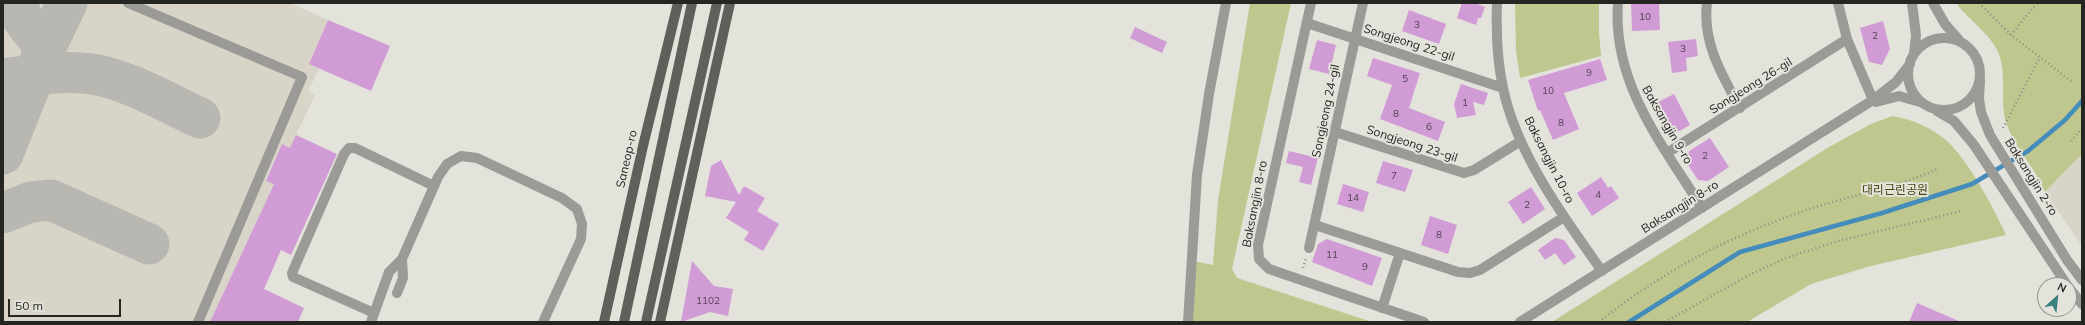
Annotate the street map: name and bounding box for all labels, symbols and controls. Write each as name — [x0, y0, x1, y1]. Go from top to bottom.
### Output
house number: 10 — [1639, 11, 1651, 23]
house number: 3 — [1414, 19, 1420, 31]
street label: Songjeong 22-gil — [1362, 21, 1456, 65]
house number: 2 — [1872, 30, 1878, 42]
house number: 3 — [1680, 43, 1686, 55]
street label: Songjeong 26-gil — [1707, 55, 1795, 117]
street label: Songjeong 24-gil — [1309, 63, 1343, 159]
house number: 9 — [1586, 67, 1592, 79]
house number: 5 — [1402, 73, 1408, 85]
street label: Baksangjin 9-ro — [1639, 83, 1695, 167]
house number: 10 — [1542, 85, 1554, 97]
house number: 1 — [1462, 97, 1468, 109]
house number: 8 — [1393, 108, 1399, 120]
street label: Baksangjin 10-ro — [1521, 114, 1577, 206]
house number: 8 — [1558, 117, 1564, 129]
house number: 6 — [1426, 121, 1432, 133]
street label: Songjeong 23-gil — [1365, 122, 1459, 166]
street label: Saneop-ro — [613, 129, 641, 189]
street label: Baksangjin 2-ro — [2002, 136, 2060, 218]
house number: 2 — [1702, 150, 1708, 162]
street label: Baksangjin 8-ro — [1240, 159, 1270, 249]
house number: 7 — [1391, 170, 1397, 182]
street label: Baksangjin 8-ro — [1639, 178, 1721, 236]
park label: 대리근린공원 — [1862, 183, 1928, 197]
house number: 4 — [1595, 189, 1601, 201]
house number: 14 — [1347, 192, 1359, 204]
house number: 2 — [1524, 199, 1530, 211]
house number: 8 — [1436, 229, 1442, 241]
house number: 11 — [1326, 249, 1338, 261]
house number: 9 — [1362, 261, 1368, 273]
north arrow — [2037, 277, 2077, 317]
text: N — [2055, 279, 2069, 295]
scale bar — [10, 291, 123, 317]
house number: 1102 — [696, 295, 720, 307]
text: 50 m — [15, 298, 43, 313]

